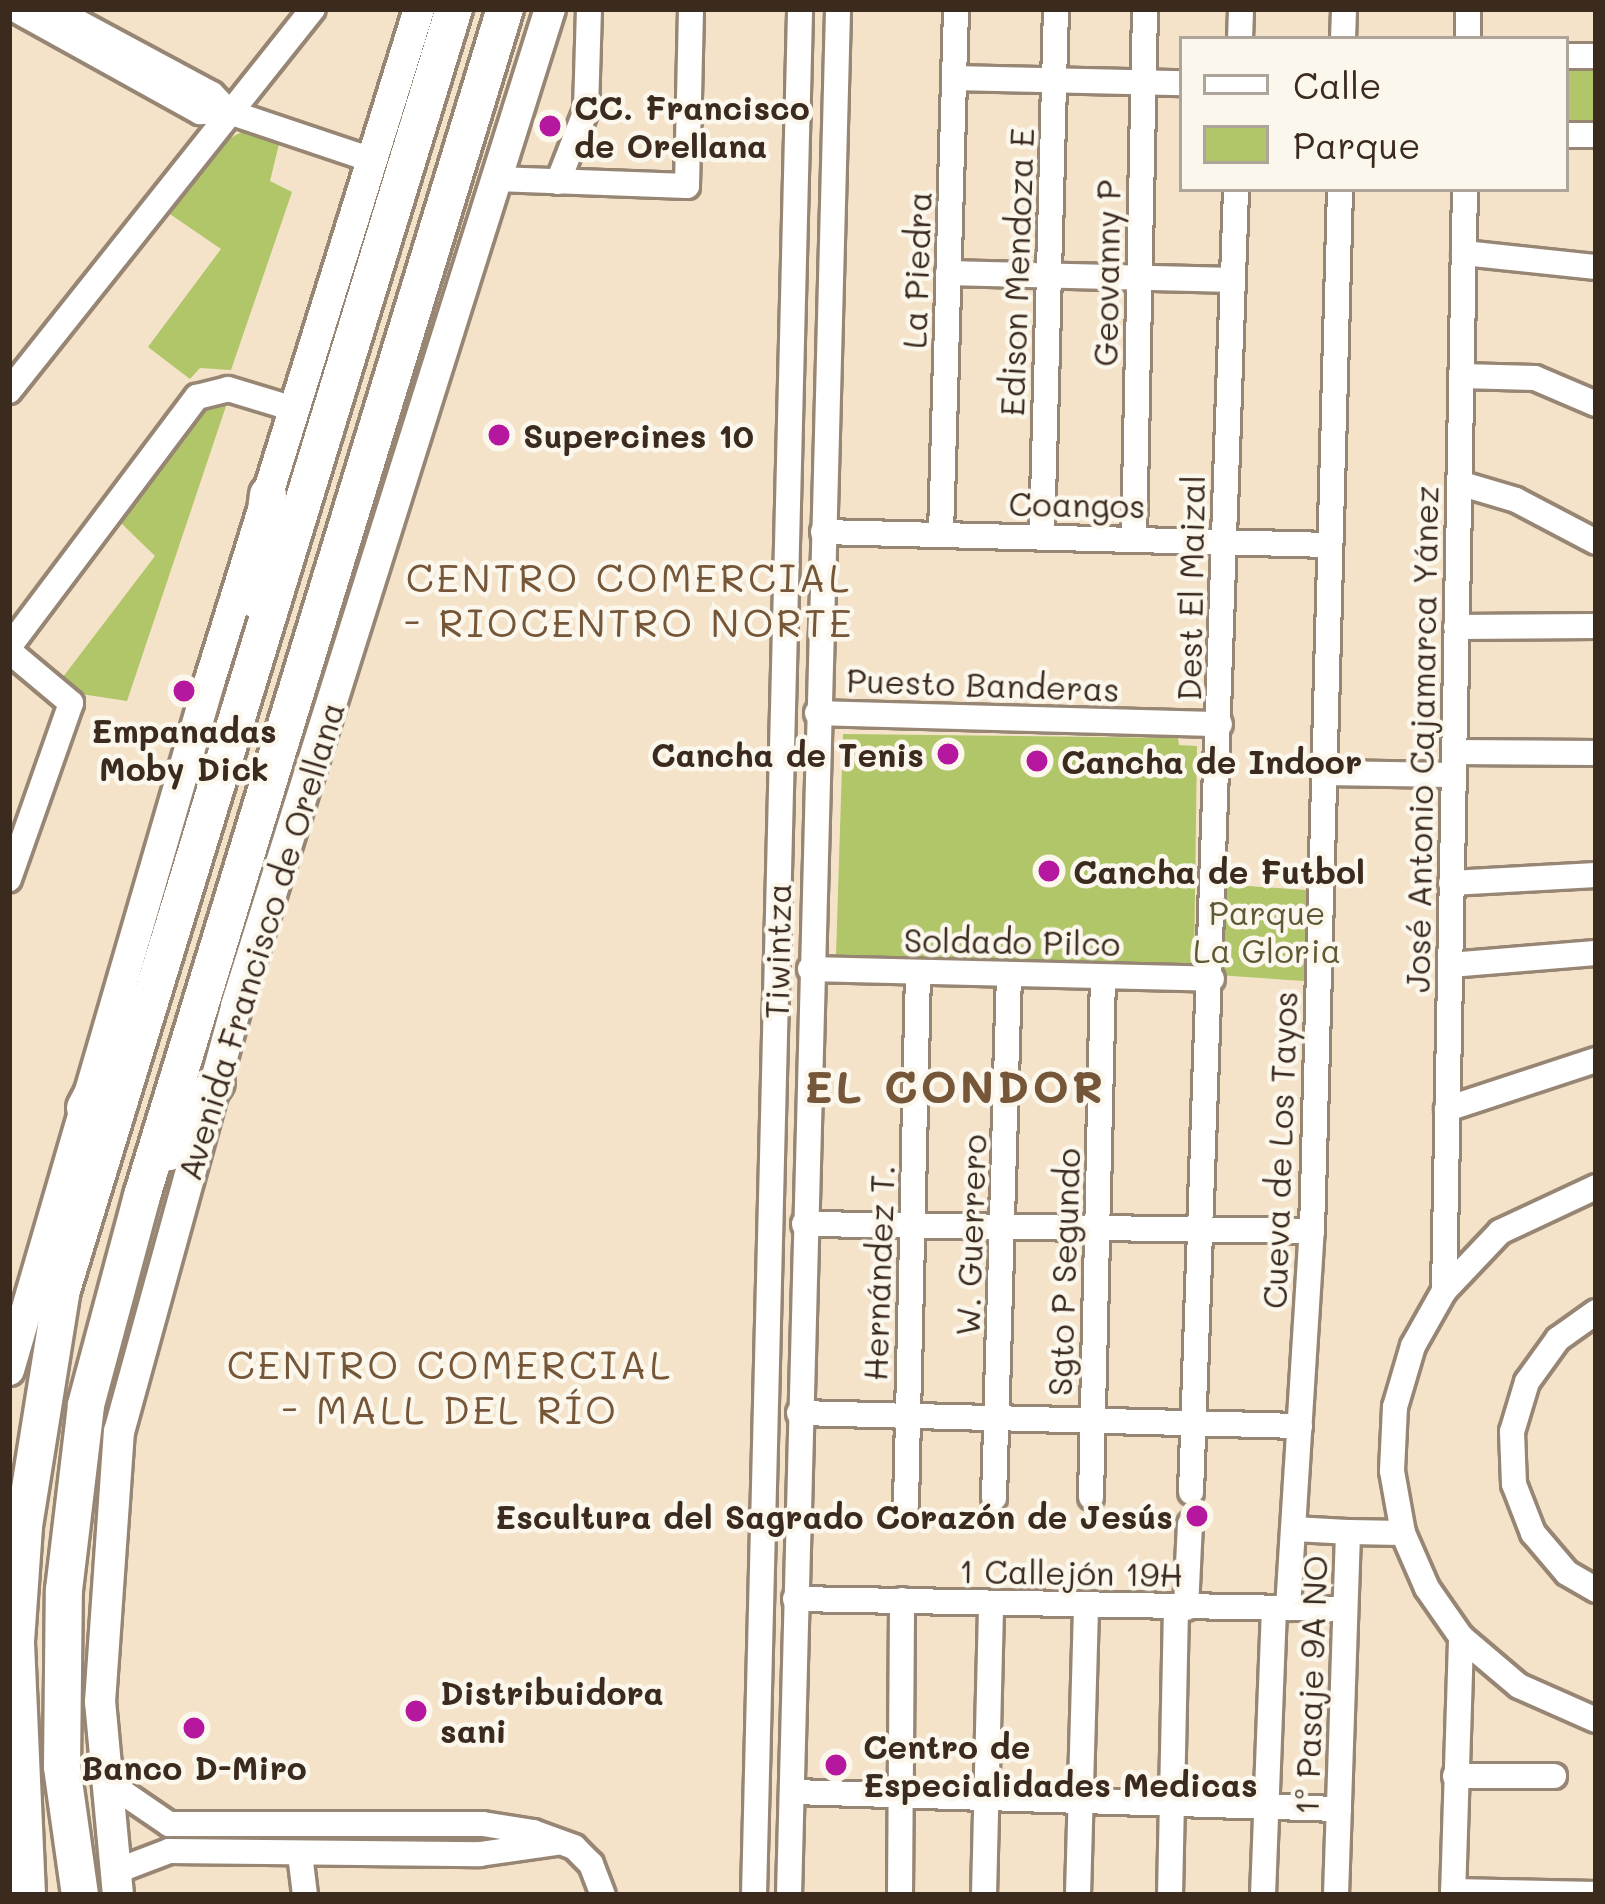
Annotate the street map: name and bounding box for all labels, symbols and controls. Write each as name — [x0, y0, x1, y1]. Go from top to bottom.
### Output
legend — [1179, 36, 1569, 192]
text: Calle — [1293, 61, 1382, 108]
place label: CC. Francisco de Orellana — [574, 87, 810, 165]
marker: CC. Francisco de Orellana — [537, 113, 563, 139]
text: Parque — [1293, 121, 1421, 168]
street label: Edison Mendoza E — [991, 127, 1041, 417]
street label: Geovanny P — [1085, 179, 1127, 367]
street label: La Piedra — [893, 191, 939, 349]
place label: Supercines 10 — [523, 415, 754, 455]
marker: Supercines 10 — [486, 422, 512, 448]
street label: Dest El Maizal — [1168, 475, 1212, 701]
street label: Coangos — [1008, 483, 1146, 525]
street label: José Antonio Cajamarca Yánez — [1397, 485, 1445, 993]
district label: CENTRO COMERCIAL - RIOCENTRO NORTE — [404, 555, 854, 646]
street label: Puesto Banderas — [846, 659, 1120, 709]
marker: Empanadas Moby Dick — [171, 678, 197, 704]
street label: Avenida Francisco de Orellana — [168, 697, 352, 1185]
place label: Empanadas Moby Dick — [91, 710, 277, 788]
place label: Cancha de Tenis — [651, 734, 924, 774]
marker: Cancha de Tenis — [935, 741, 961, 767]
place label: Cancha de Indoor — [1061, 741, 1362, 781]
marker: Cancha de Indoor — [1024, 748, 1050, 774]
place label: Cancha de Futbol — [1073, 851, 1365, 891]
marker: Cancha de Futbol — [1036, 858, 1062, 884]
street label: Tiwintza — [756, 883, 798, 1019]
park label: Parque La Gloria — [1193, 892, 1341, 970]
street label: Soldado Pilco — [903, 919, 1121, 963]
street label: Cueva de Los Tayos — [1254, 990, 1304, 1310]
district label: EL CONDOR — [804, 1059, 1106, 1113]
street label: W. Guerrero — [947, 1133, 993, 1337]
street label: Sgto P Segundo — [1039, 1147, 1087, 1397]
street label: Hernández T. — [854, 1164, 902, 1382]
district label: CENTRO COMERCIAL - MALL DEL RÍO — [227, 1342, 673, 1433]
place label: Escultura del Sagrado Corazón de Jesús — [495, 1496, 1173, 1536]
marker: Escultura del Sagrado Corazón de Jesús — [1184, 1503, 1210, 1529]
street label: 1 Callejón 19H — [959, 1550, 1183, 1594]
street label: 1º Pasaje 9A NO — [1286, 1555, 1334, 1815]
place label: Distribuidora sani — [440, 1672, 664, 1750]
marker: Distribuidora sani — [403, 1698, 429, 1724]
marker: Banco D-Miro — [181, 1715, 207, 1741]
place label: Centro de Especialidades Medicas — [863, 1726, 1258, 1804]
place label: Banco D-Miro — [81, 1747, 307, 1787]
marker: Centro de Especialidades Medicas — [820, 1749, 852, 1781]

